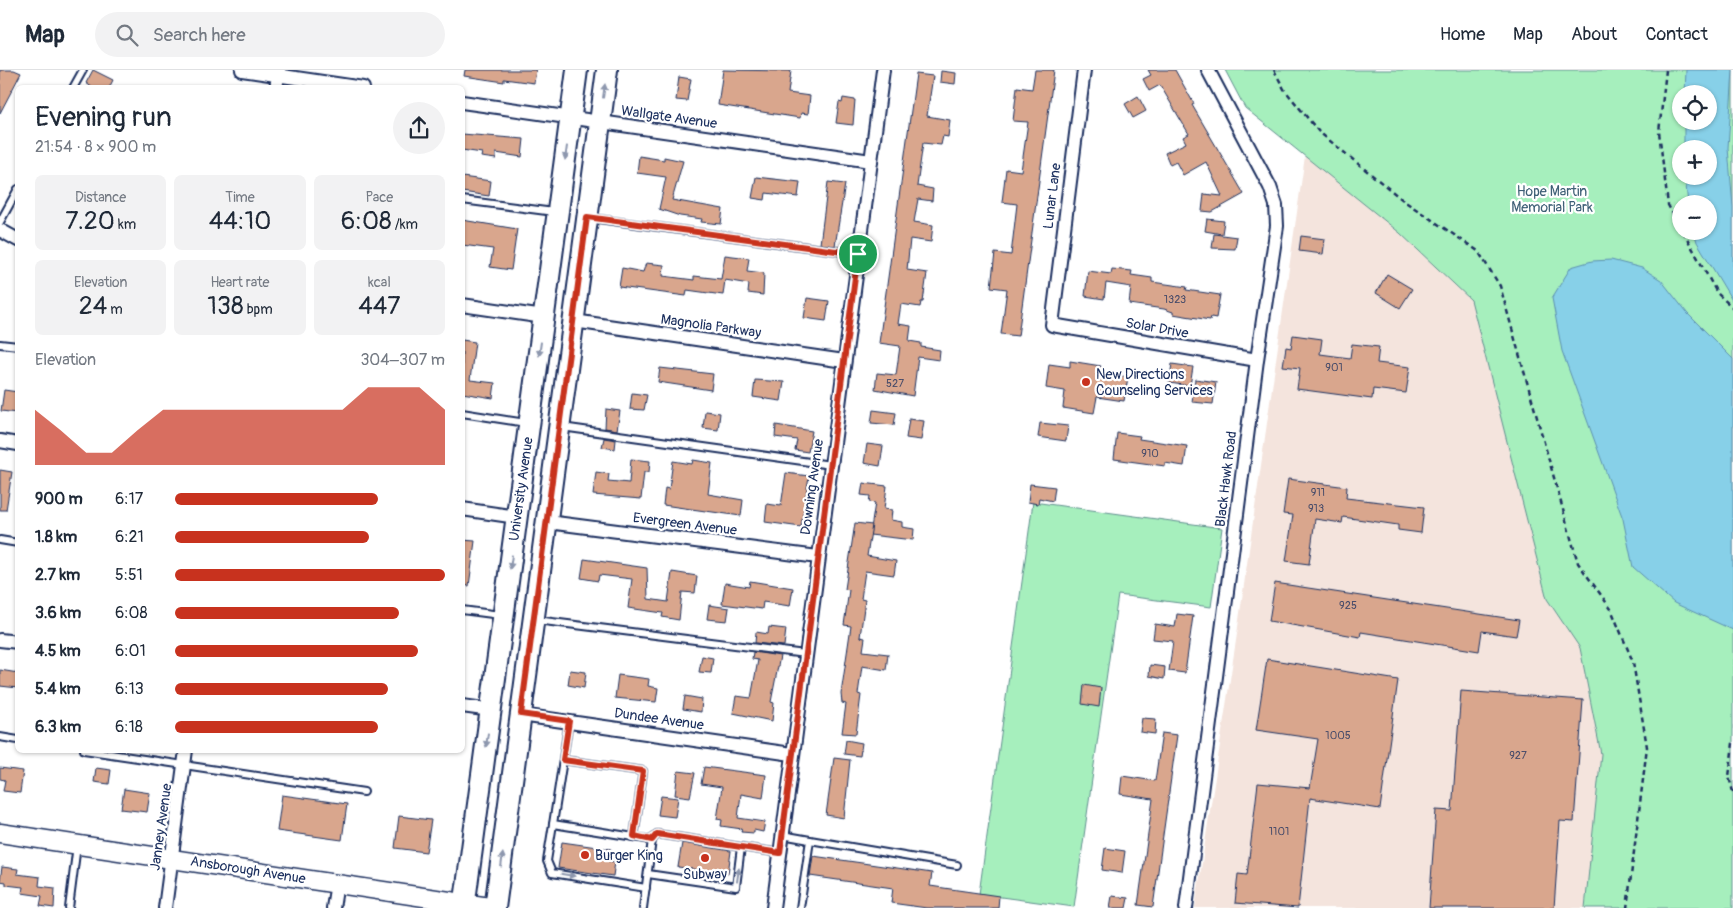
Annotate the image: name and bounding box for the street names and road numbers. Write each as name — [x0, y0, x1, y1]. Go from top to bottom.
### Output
street label: Wallgate Avenue — [620, 102, 718, 132]
street label: Lunar Lane — [1040, 162, 1064, 230]
street label: Magnolia Parkway — [660, 311, 762, 341]
street label: Solar Drive — [1124, 314, 1190, 342]
street label: Black Hawk Road — [1212, 430, 1240, 528]
street label: University Avenue — [505, 436, 537, 542]
street label: Downing Avenue — [797, 438, 827, 536]
street label: Evergreen Avenue — [632, 509, 738, 539]
street label: Dundee Avenue — [613, 704, 705, 734]
street label: Janney Avenue — [146, 782, 176, 872]
street label: Ansborough Avenue — [189, 852, 307, 888]

